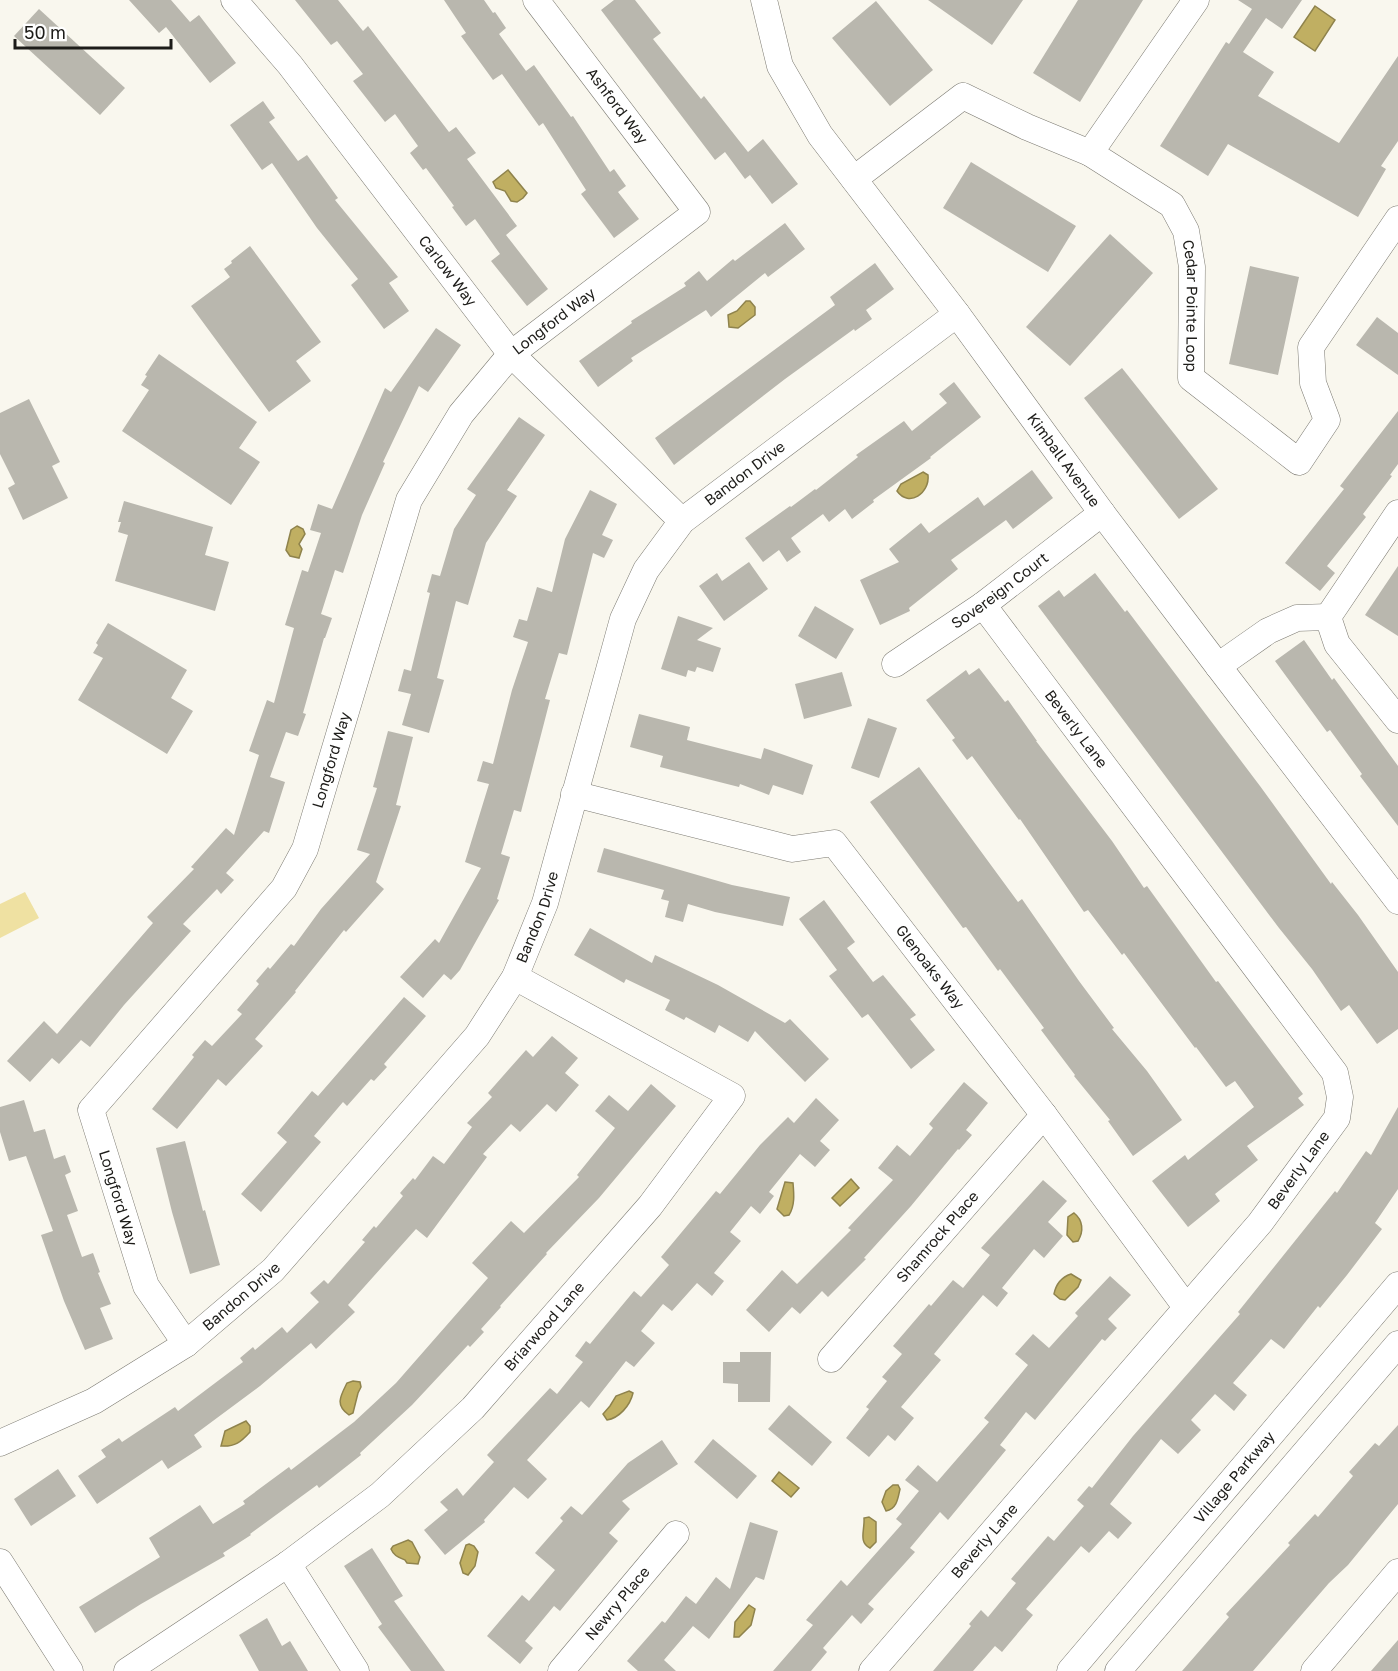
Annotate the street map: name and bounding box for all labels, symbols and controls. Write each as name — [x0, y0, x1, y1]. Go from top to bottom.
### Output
scale bar — [15, 12, 171, 50]
text: 50 m — [24, 21, 66, 43]
street label: Ashford Way — [583, 64, 653, 147]
street label: Carlow Way — [415, 231, 481, 310]
street label: Cedar Pointe Loop — [1180, 238, 1202, 372]
street label: Longford Way — [508, 283, 599, 358]
street label: Kimball Avenue — [1024, 409, 1105, 510]
street label: Bandon Drive — [700, 437, 788, 509]
street label: Sovereign Court — [947, 548, 1051, 632]
street label: Beverly Lane — [1042, 686, 1112, 771]
street label: Longford Way — [308, 709, 353, 810]
street label: Bandon Drive — [512, 869, 561, 965]
street label: Glenoaks Way — [893, 921, 969, 1013]
street label: Beverly Lane — [1263, 1127, 1333, 1213]
street label: Longford Way — [96, 1148, 142, 1248]
street label: Shamrock Place — [892, 1187, 982, 1286]
street label: Bandon Drive — [198, 1258, 284, 1334]
street label: Briarwood Lane — [500, 1277, 588, 1374]
street label: Village Parkway — [1190, 1427, 1278, 1526]
street label: Beverly Lane — [947, 1499, 1021, 1581]
street label: Newry Place — [581, 1562, 653, 1643]

